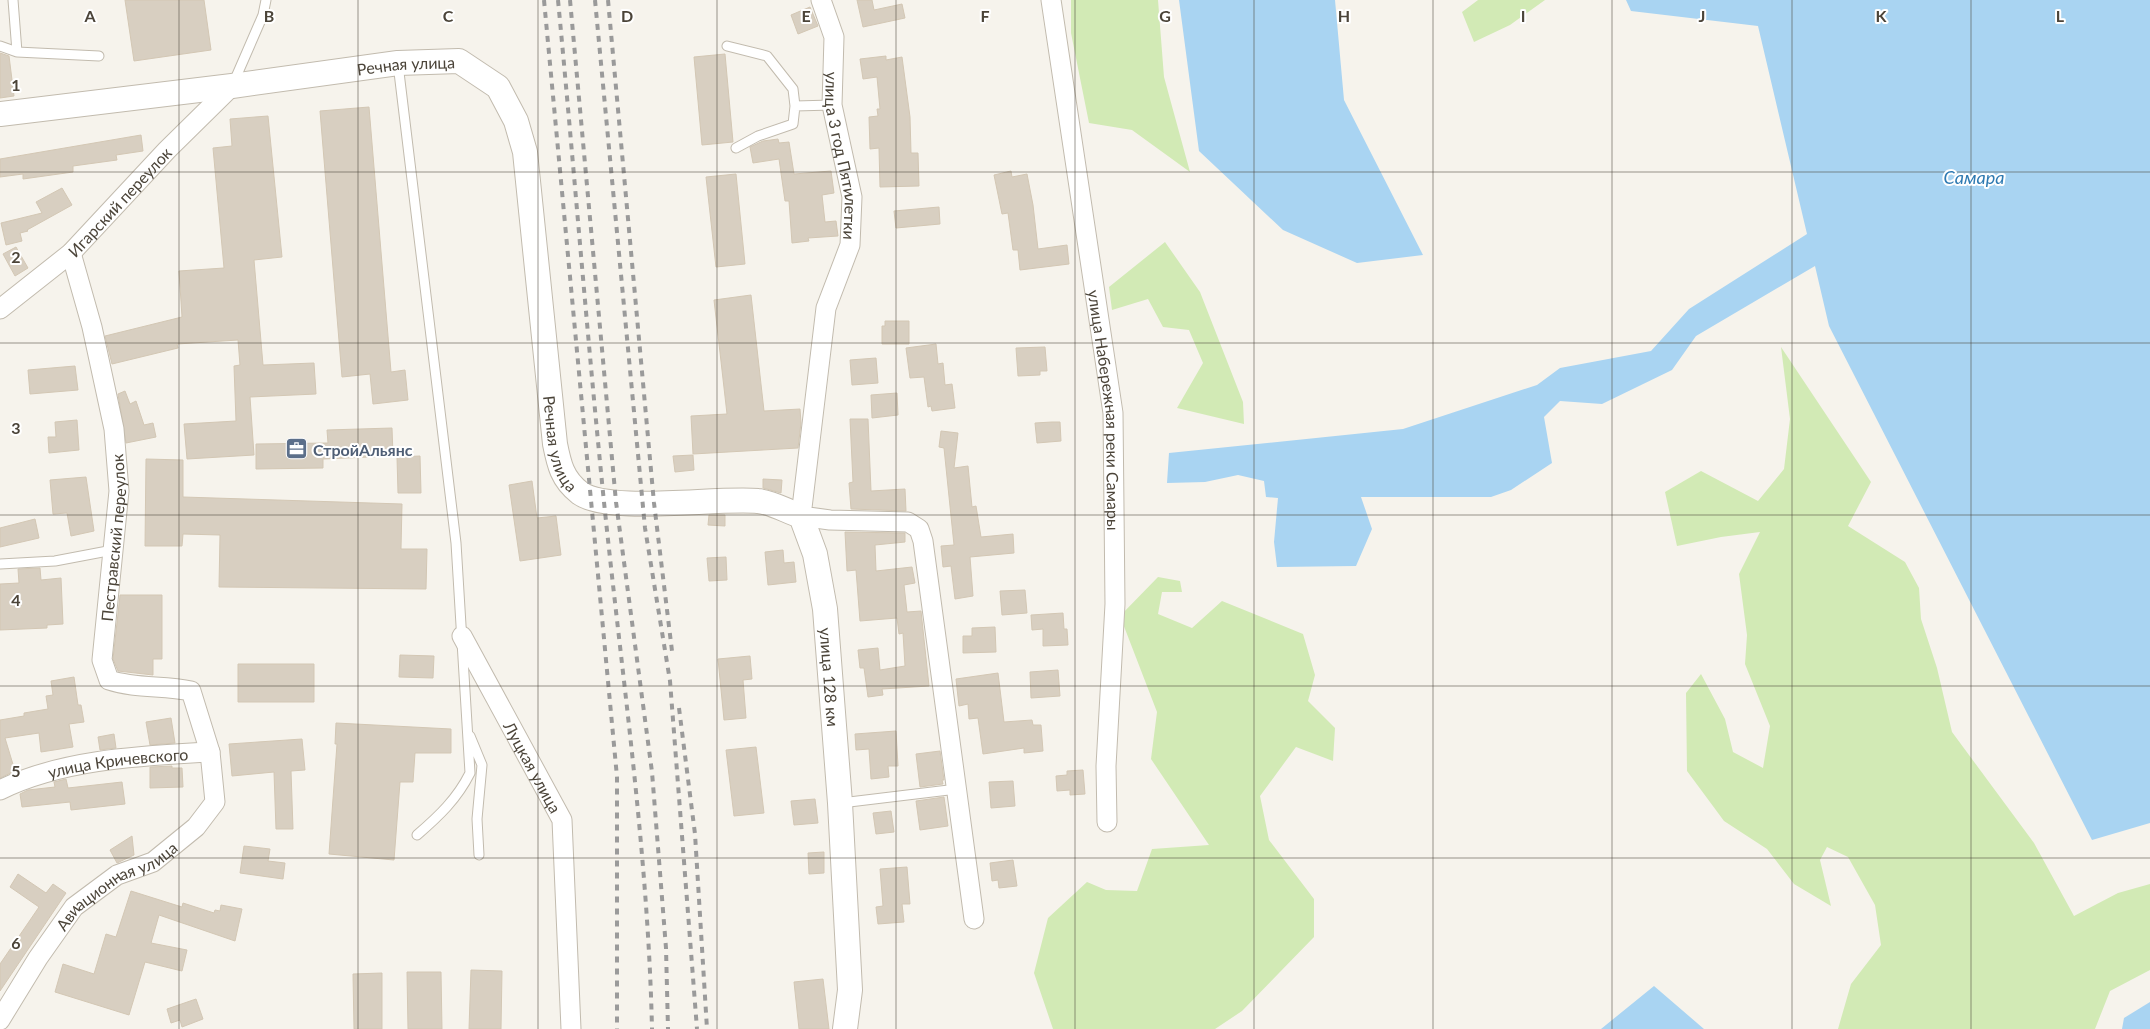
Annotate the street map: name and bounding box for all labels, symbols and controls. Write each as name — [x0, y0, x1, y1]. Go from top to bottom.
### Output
text: A — [83, 6, 96, 25]
text: B — [264, 6, 274, 25]
text: C — [443, 6, 454, 25]
text: D — [621, 6, 633, 25]
text: E — [801, 6, 811, 25]
text: F — [980, 6, 990, 25]
text: G — [1159, 6, 1171, 25]
text: H — [1338, 6, 1350, 25]
text: I — [1521, 6, 1525, 25]
text: J — [1699, 6, 1705, 25]
text: K — [1876, 6, 1888, 25]
text: L — [2056, 6, 2065, 25]
street label: Речная улица — [356, 52, 455, 78]
street label: улица 3 год Пятилетки — [822, 71, 862, 240]
text: 1 — [11, 75, 21, 94]
street label: Игарский переулок — [63, 142, 175, 260]
water label: Самара — [1944, 166, 2004, 188]
text: 2 — [11, 247, 21, 266]
street label: улица Набережная реки Самары — [1085, 288, 1124, 530]
street label: Речная улица — [541, 395, 582, 495]
text: 3 — [11, 418, 21, 437]
office icon: СтройАльянс — [285, 437, 309, 461]
place label: СтройАльянс — [313, 440, 413, 459]
street label: Пестравский переулок — [96, 453, 129, 622]
text: 4 — [11, 590, 21, 609]
street label: улица 128 км — [817, 627, 844, 727]
street label: Луцкая улица — [500, 717, 566, 816]
street label: улица Кричевского — [46, 744, 189, 781]
text: 5 — [11, 761, 21, 780]
street label: Авиационная улица — [51, 837, 181, 934]
text: 6 — [11, 933, 21, 952]

